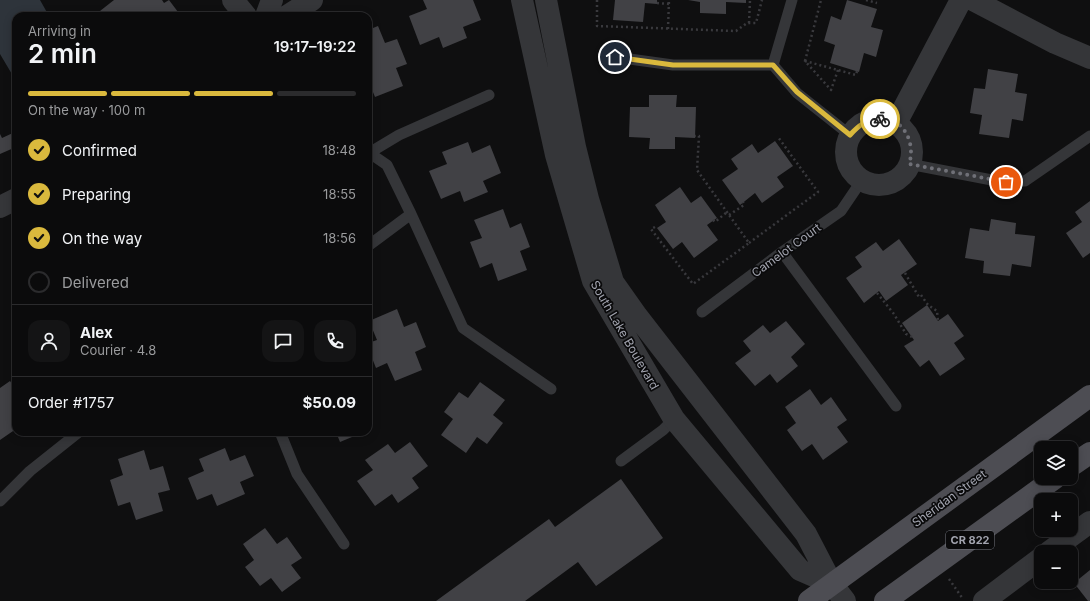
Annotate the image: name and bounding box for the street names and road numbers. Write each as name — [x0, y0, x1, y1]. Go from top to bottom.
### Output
street label: Camelot Court — [748, 220, 824, 280]
street label: South Lake Boulevard — [588, 278, 662, 392]
street label: Sheridan Street — [909, 466, 989, 530]
road number: CR 822 — [946, 531, 994, 549]

